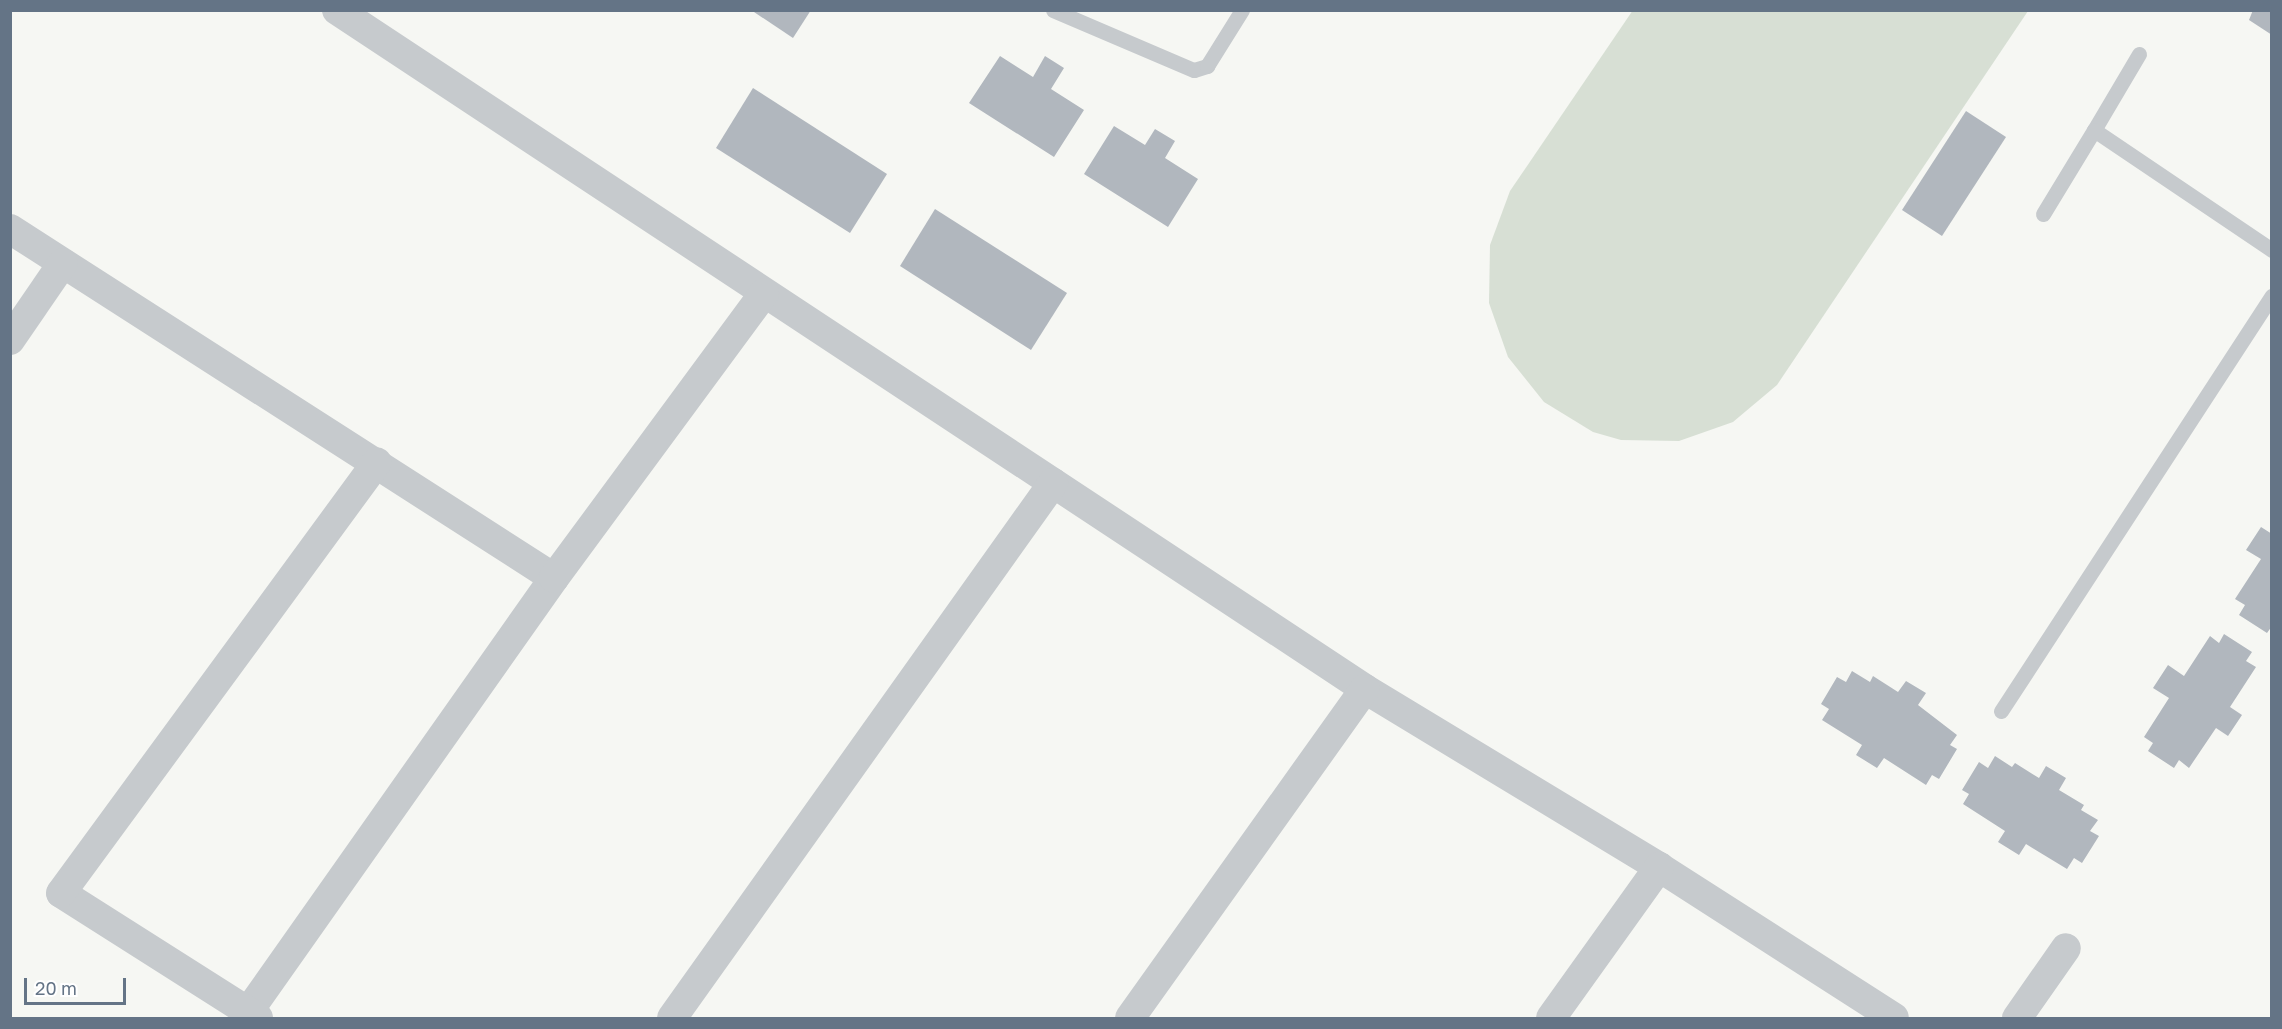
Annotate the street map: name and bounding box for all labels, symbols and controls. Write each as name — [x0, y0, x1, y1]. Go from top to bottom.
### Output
scale bar — [27, 966, 129, 1004]
text: 20 m — [35, 977, 77, 999]

